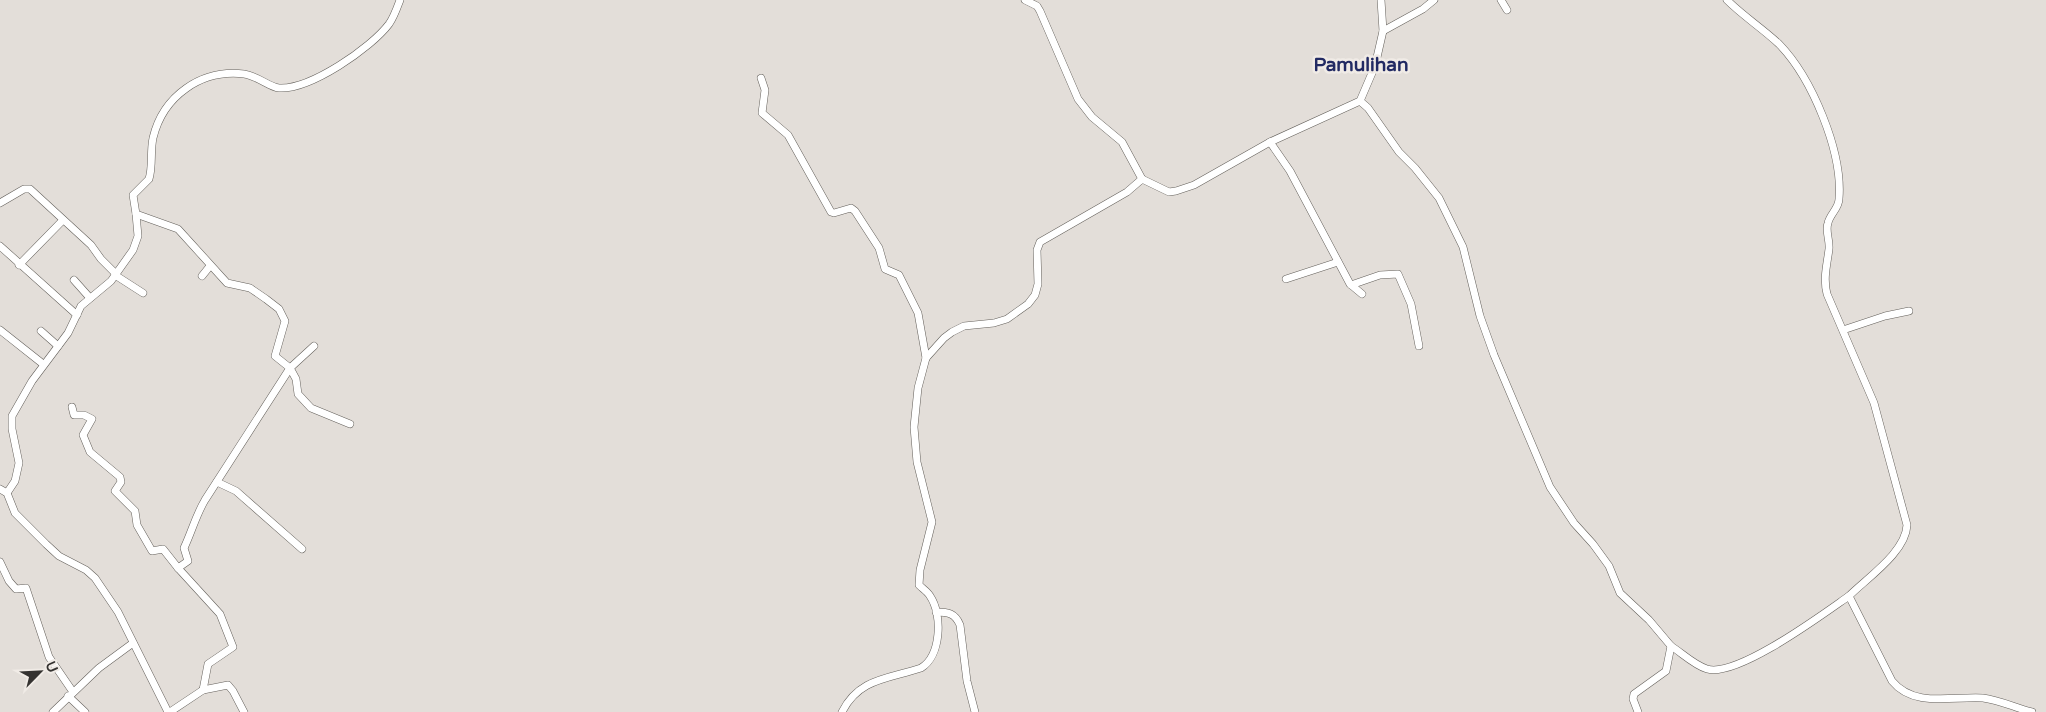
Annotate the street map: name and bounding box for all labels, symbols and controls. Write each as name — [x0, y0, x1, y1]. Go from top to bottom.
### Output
district label: Pamulihan — [1313, 54, 1409, 76]
north arrow — [15, 647, 65, 697]
text: U — [41, 659, 61, 675]

